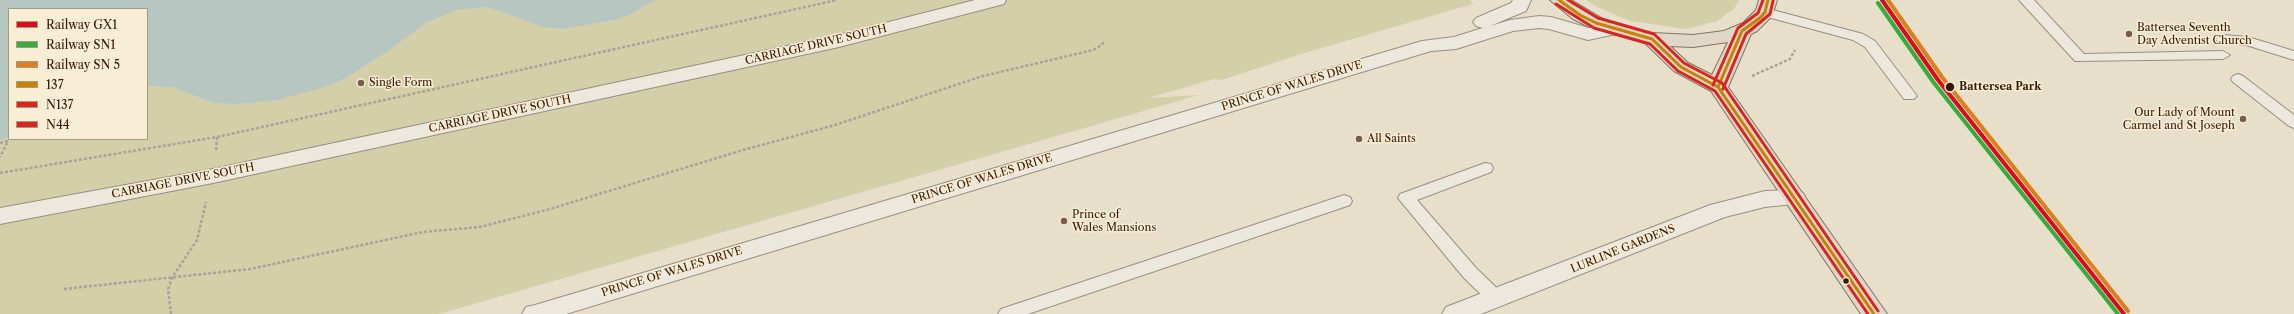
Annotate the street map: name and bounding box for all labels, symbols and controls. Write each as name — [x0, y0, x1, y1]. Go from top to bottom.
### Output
legend — [8, 8, 148, 140]
text: Railway GX1 — [46, 17, 117, 32]
place label: Battersea Seventh Day Adventist Church — [2137, 21, 2252, 47]
street label: CARRIAGE DRIVE SOUTH — [744, 22, 888, 68]
marker: Battersea Seventh Day Adventist Church — [2124, 29, 2134, 39]
text: Railway SN1 — [46, 37, 115, 52]
text: Railway SN 5 — [46, 57, 120, 72]
street label: PRINCE OF WALES DRIVE — [1220, 58, 1364, 114]
place label: Single Form — [369, 76, 432, 90]
text: 137 — [46, 77, 64, 92]
marker: Single Form — [356, 78, 366, 88]
place label: Battersea Park — [1959, 80, 2041, 94]
marker: Battersea Park — [1944, 81, 1956, 93]
street label: CARRIAGE DRIVE SOUTH — [428, 92, 572, 136]
text: N137 — [46, 97, 73, 112]
place label: Our Lady of Mount Carmel and St Joseph — [2123, 106, 2235, 132]
marker: Our Lady of Mount Carmel and St Joseph — [2238, 114, 2248, 124]
text: N44 — [46, 117, 70, 132]
place label: All Saints — [1367, 132, 1416, 146]
marker: All Saints — [1354, 134, 1364, 144]
street label: PRINCE OF WALES DRIVE — [910, 151, 1054, 207]
street label: CARRIAGE DRIVE SOUTH — [110, 161, 256, 201]
place label: Prince of Wales Mansions — [1072, 208, 1156, 234]
marker: Prince of Wales Mansions — [1059, 216, 1069, 226]
street label: LURLINE GARDENS — [1569, 222, 1677, 276]
street label: PRINCE OF WALES DRIVE — [600, 244, 744, 300]
unlabelled marker — [1841, 276, 1851, 286]

